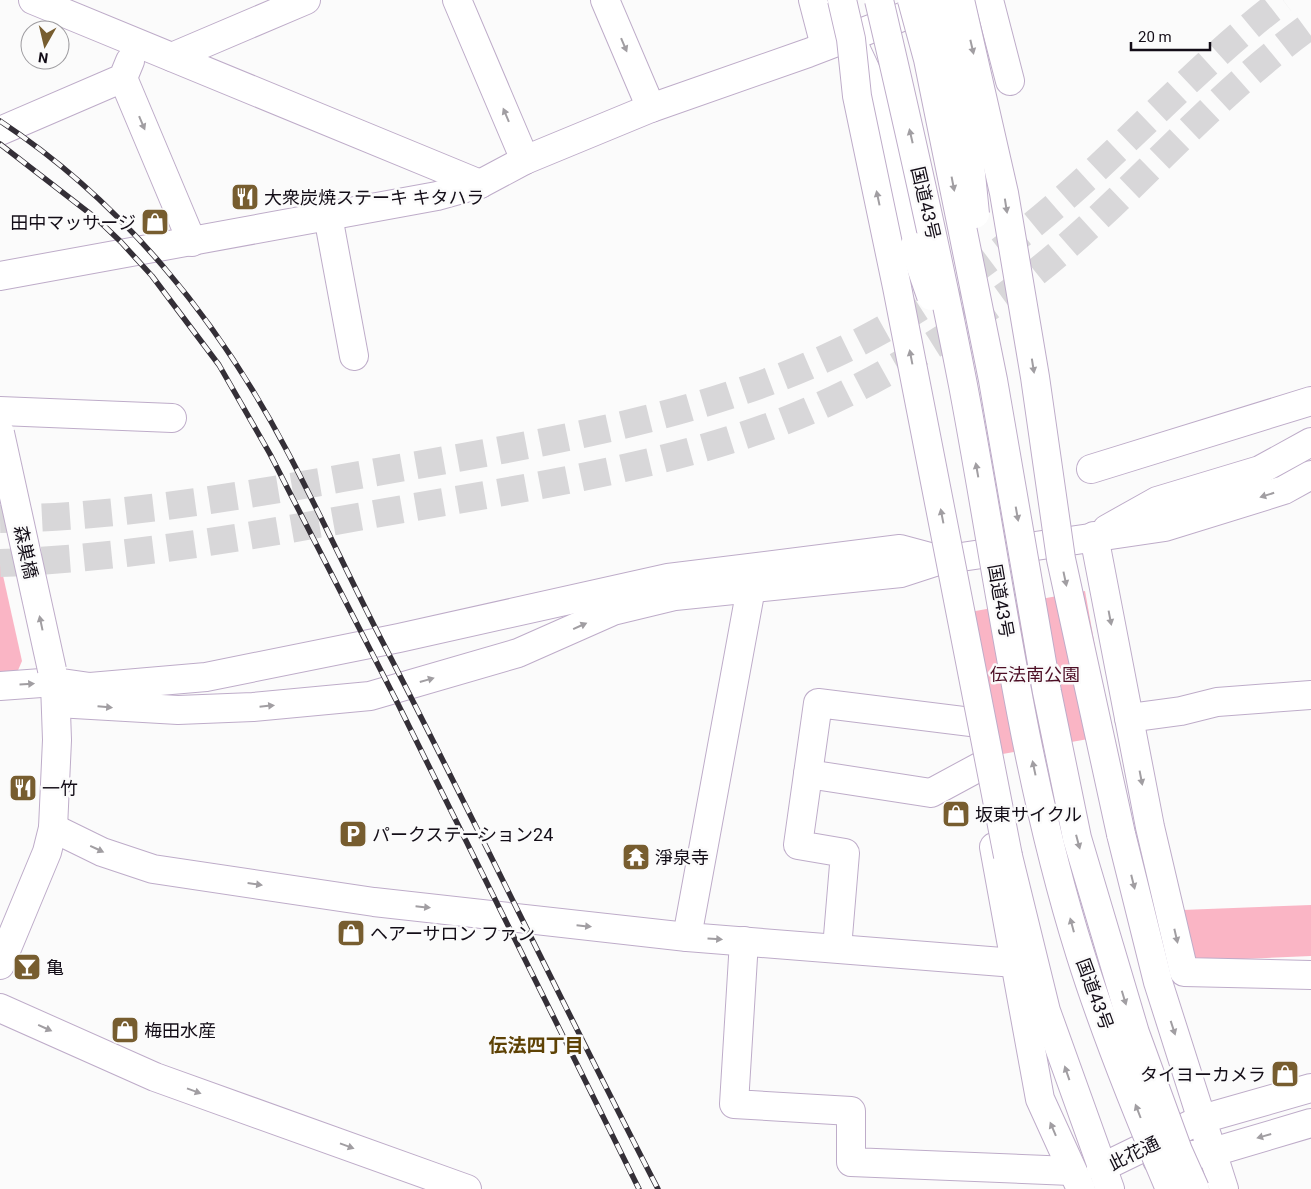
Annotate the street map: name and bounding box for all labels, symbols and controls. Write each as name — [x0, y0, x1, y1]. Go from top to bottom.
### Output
north arrow — [20, 20, 70, 70]
scale bar — [1131, 20, 1210, 52]
text: 20 m — [1138, 28, 1172, 46]
one-way arrow — [621, 38, 629, 52]
one-way arrow — [968, 40, 976, 55]
text: N — [37, 49, 49, 66]
one-way arrow — [501, 108, 509, 122]
one-way arrow — [138, 116, 146, 131]
one-way arrow — [906, 128, 914, 144]
street label: 国道43号 — [907, 164, 945, 242]
one-way arrow — [950, 177, 958, 193]
restaurant icon: 大衆炭焼ステーキ キタハラ — [230, 182, 260, 212]
place label: 大衆炭焼ステーキ キタハラ — [264, 187, 484, 208]
one-way arrow — [874, 190, 882, 205]
one-way arrow — [1003, 198, 1011, 214]
shop icon: 田中マッサージ — [140, 207, 170, 237]
place label: 田中マッサージ — [10, 212, 136, 233]
one-way arrow — [906, 348, 914, 364]
one-way arrow — [1029, 359, 1037, 375]
one-way arrow — [973, 462, 981, 478]
one-way arrow — [1259, 492, 1274, 500]
one-way arrow — [1013, 506, 1021, 522]
one-way arrow — [938, 509, 946, 524]
street label: 森巣橋 — [10, 523, 42, 581]
street label: 国道43号 — [984, 563, 1018, 639]
one-way arrow — [1062, 571, 1070, 587]
one-way arrow — [1106, 611, 1114, 627]
one-way arrow — [37, 614, 45, 630]
one-way arrow — [573, 622, 587, 630]
park label: 伝法南公園 — [990, 664, 1080, 685]
one-way arrow — [420, 676, 435, 684]
one-way arrow — [20, 680, 36, 688]
one-way arrow — [260, 702, 276, 710]
one-way arrow — [97, 703, 113, 711]
one-way arrow — [1029, 759, 1037, 775]
one-way arrow — [1137, 770, 1145, 786]
restaurant icon: 一竹 — [8, 773, 38, 803]
place label: 一竹 — [42, 778, 78, 799]
shop icon: 坂東サイクル — [941, 799, 971, 829]
place label: 坂東サイクル — [975, 804, 1082, 825]
parking icon: パークステーション24 — [338, 819, 368, 849]
place label: パークステーション24 — [372, 824, 553, 845]
one-way arrow — [1075, 835, 1083, 850]
temple icon: 淨泉寺 — [621, 842, 651, 872]
one-way arrow — [90, 846, 104, 854]
place label: 淨泉寺 — [655, 847, 709, 868]
one-way arrow — [1129, 874, 1137, 889]
one-way arrow — [247, 880, 263, 888]
one-way arrow — [415, 903, 431, 911]
shop icon: ヘアーサロン ファン — [336, 918, 366, 948]
one-way arrow — [1068, 918, 1076, 933]
one-way arrow — [577, 922, 593, 930]
place label: ヘアーサロン ファン — [370, 923, 535, 944]
one-way arrow — [1172, 929, 1180, 944]
one-way arrow — [707, 936, 723, 944]
bar icon: 亀 — [12, 952, 42, 982]
street label: 国道43号 — [1072, 956, 1118, 1032]
place label: 亀 — [46, 957, 64, 978]
one-way arrow — [1120, 991, 1128, 1006]
shop icon: 梅田水産 — [110, 1015, 140, 1045]
place label: 梅田水産 — [144, 1020, 216, 1041]
one-way arrow — [1169, 1021, 1177, 1036]
one-way arrow — [38, 1024, 52, 1032]
district label: 伝法四丁目 — [488, 1034, 584, 1057]
shop icon: タイヨーカメラ — [1270, 1059, 1300, 1089]
place label: タイヨーカメラ — [1140, 1064, 1266, 1085]
one-way arrow — [1063, 1065, 1071, 1080]
one-way arrow — [187, 1087, 202, 1095]
one-way arrow — [1134, 1104, 1142, 1118]
one-way arrow — [1048, 1122, 1056, 1136]
street label: 此花通 — [1105, 1132, 1163, 1174]
one-way arrow — [1257, 1133, 1272, 1141]
one-way arrow — [340, 1142, 355, 1150]

